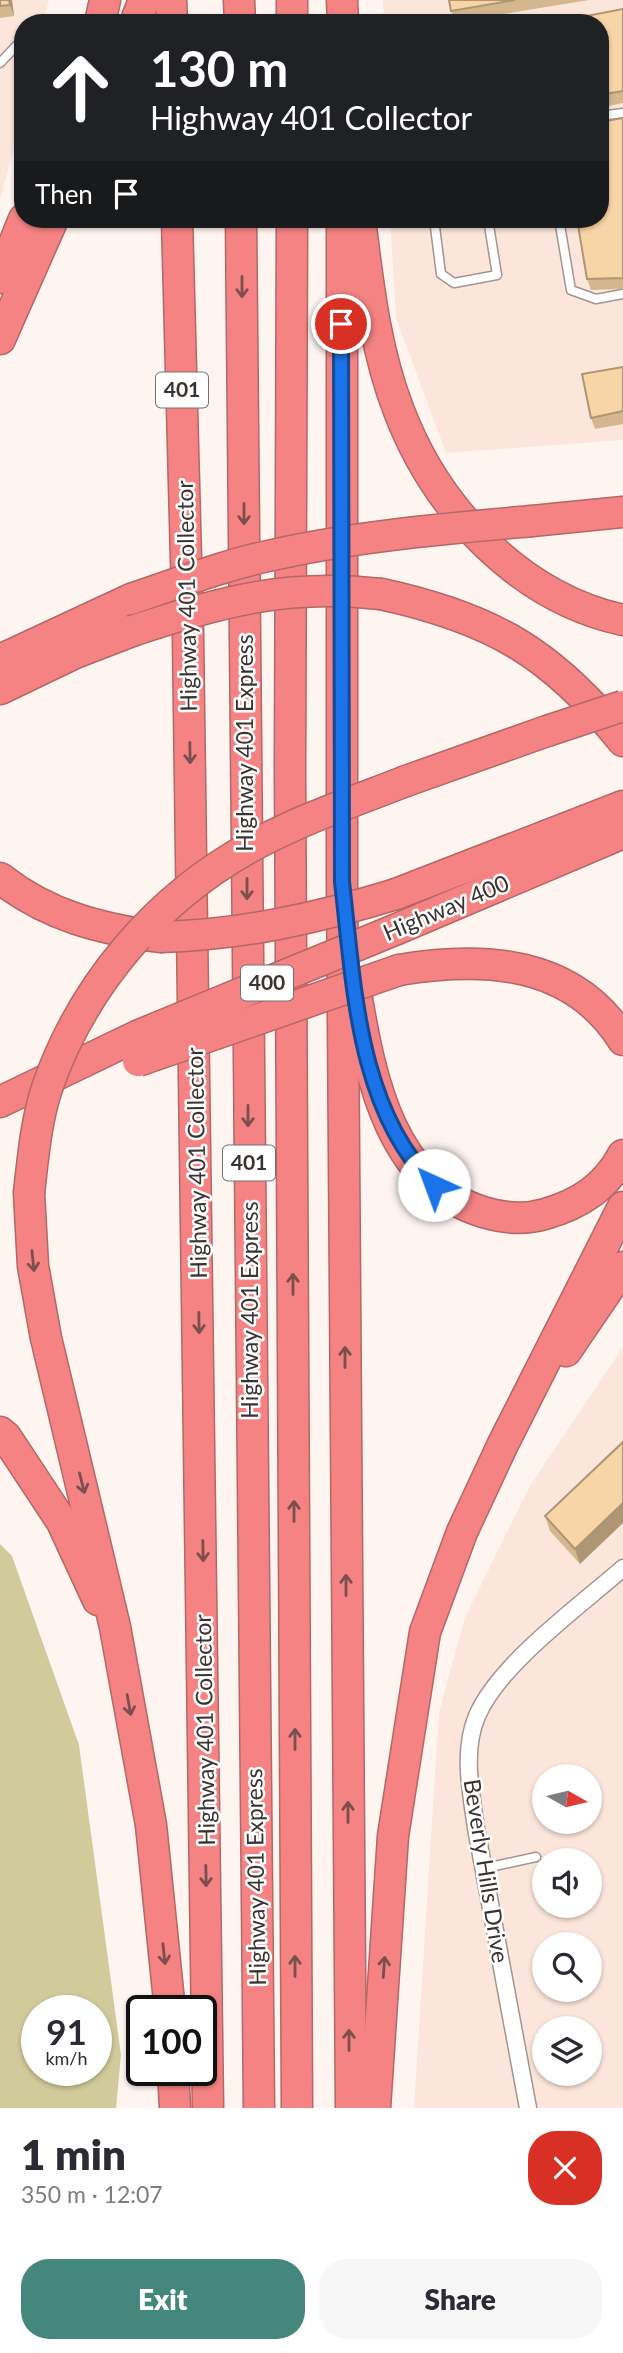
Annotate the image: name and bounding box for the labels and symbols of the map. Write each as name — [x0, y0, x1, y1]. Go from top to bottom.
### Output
one-way arrow — [235, 275, 249, 298]
pin — [311, 294, 371, 354]
road number: 401 — [156, 372, 208, 408]
street label: Highway 401 Collector — [170, 479, 202, 712]
one-way arrow — [237, 503, 250, 526]
street label: Highway 401 Express — [230, 634, 258, 852]
one-way arrow — [183, 741, 197, 764]
street label: Highway 400 — [378, 868, 513, 946]
one-way arrow — [240, 877, 253, 900]
road number: 400 — [241, 965, 293, 1000]
street label: Highway 401 Collector — [180, 1046, 212, 1279]
one-way arrow — [241, 1105, 255, 1128]
road number: 401 — [223, 1146, 275, 1180]
position arrow — [397, 1148, 471, 1222]
street label: Highway 401 Express — [235, 1201, 263, 1419]
one-way arrow — [26, 1249, 39, 1272]
one-way arrow — [286, 1273, 300, 1296]
one-way arrow — [192, 1311, 206, 1334]
one-way arrow — [338, 1346, 352, 1369]
one-way arrow — [76, 1471, 89, 1494]
one-way arrow — [288, 1500, 301, 1523]
one-way arrow — [196, 1539, 210, 1562]
one-way arrow — [339, 1574, 353, 1597]
street label: Highway 401 Collector — [188, 1613, 220, 1846]
one-way arrow — [123, 1693, 136, 1716]
one-way arrow — [288, 1728, 302, 1751]
north arrow — [532, 1764, 602, 1834]
street label: Highway 401 Express — [239, 1768, 271, 1986]
street label: Beverly Hills Drive — [459, 1777, 515, 1965]
one-way arrow — [341, 1801, 355, 1824]
one-way arrow — [199, 1864, 213, 1887]
one-way arrow — [158, 1943, 171, 1965]
one-way arrow — [288, 1955, 302, 1978]
one-way arrow — [378, 1956, 391, 1978]
speed limit sign: 100 — [126, 1995, 217, 2086]
one-way arrow — [342, 2029, 356, 2052]

